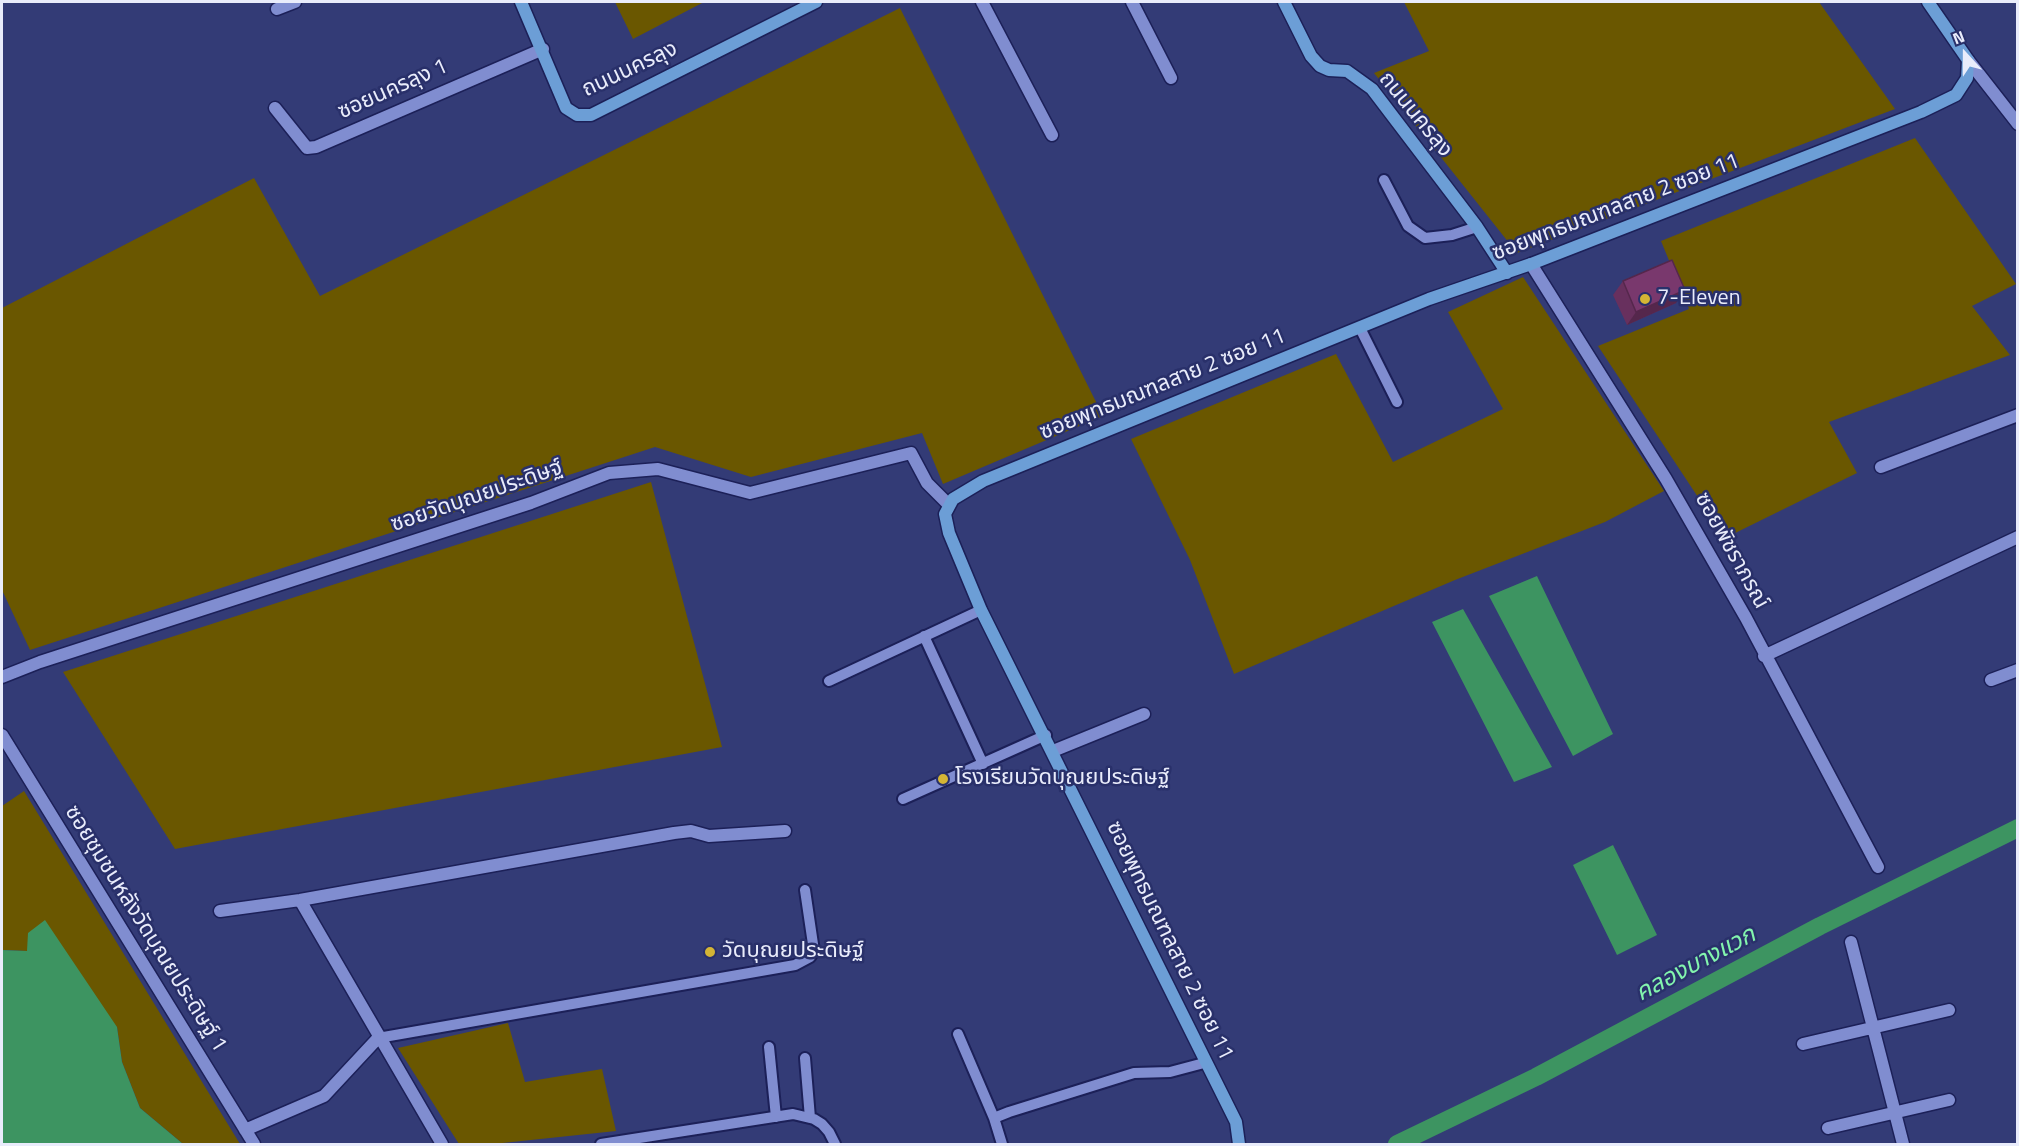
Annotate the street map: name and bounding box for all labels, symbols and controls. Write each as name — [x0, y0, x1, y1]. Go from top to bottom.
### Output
north arrow — [1935, 24, 1995, 84]
text: N — [1949, 24, 1968, 50]
street label: ถนนนครลุง — [578, 36, 682, 104]
street label: ซอยนครลุง 1 — [334, 54, 452, 126]
street label: ถนนนครลุง — [1373, 67, 1457, 163]
street label: ซอยพุทธมณฑลสาย 2 ซอย 11 — [1489, 149, 1743, 267]
place label: 7-Eleven — [1657, 286, 1740, 312]
marker: 7-Eleven — [1638, 292, 1652, 306]
street label: ซอยพุทธมณฑลสาย 2 ซอย 11 — [1036, 324, 1290, 446]
street label: ซอยวัดบุณยประดิษฐ์ — [388, 455, 566, 539]
street label: ซอยพัชราภรณ์ — [1688, 488, 1774, 614]
place label: โรงเรียนวัดบุณยประดิษฐ์ — [955, 766, 1170, 792]
marker: โรงเรียนวัดบุณยประดิษฐ์ — [936, 772, 950, 786]
street label: ซอยชุมชนหลังวัดบุณยประดิษฐ์ 1 — [58, 801, 232, 1057]
street label: ซอยพุทธมณฑลสาย 2 ซอย 11 — [1100, 817, 1238, 1065]
water label: คลองบางแวก — [1631, 921, 1761, 1009]
place label: วัดบุณยประดิษฐ์ — [722, 939, 864, 965]
marker: วัดบุณยประดิษฐ์ — [703, 945, 717, 959]

